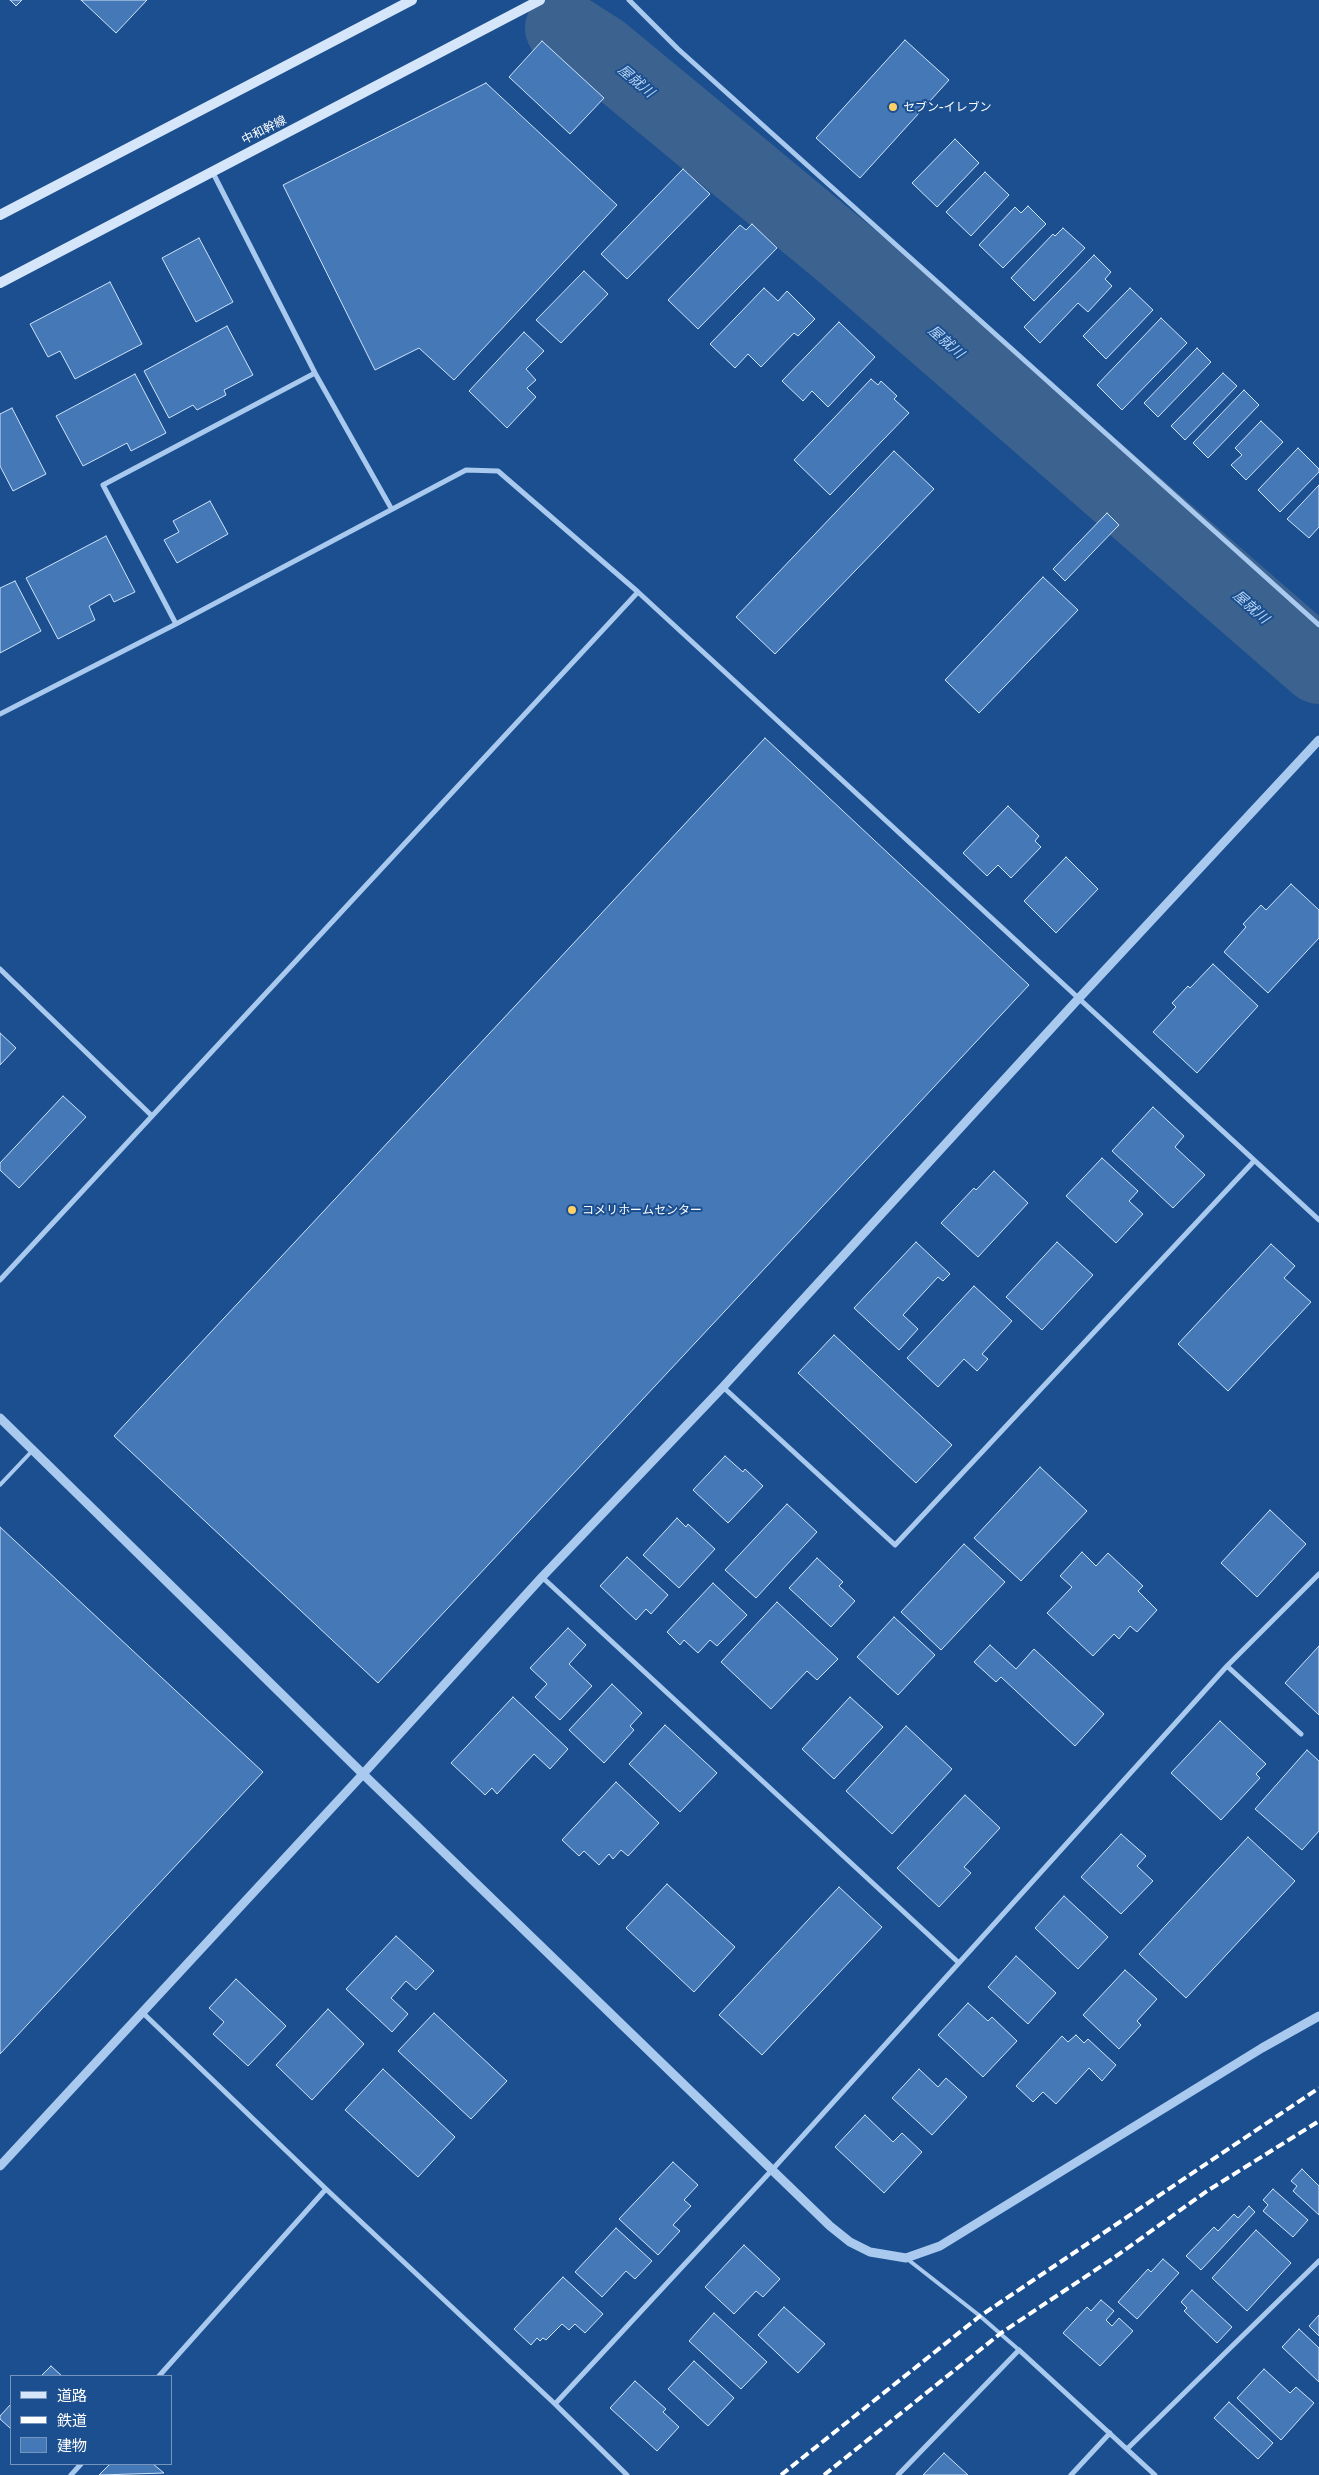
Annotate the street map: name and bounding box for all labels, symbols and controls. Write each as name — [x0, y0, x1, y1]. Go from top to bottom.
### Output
water label: 屋就川 — [615, 61, 657, 101]
place label: セブン-イレブン — [903, 100, 992, 114]
marker: セブン-イレブン — [887, 101, 899, 113]
street label: 中和幹線 — [239, 113, 289, 147]
water label: 屋就川 — [925, 322, 967, 362]
water label: 屋就川 — [1230, 587, 1272, 627]
place label: コメリホームセンター — [582, 1203, 702, 1217]
marker: コメリホームセンター — [566, 1204, 578, 1216]
legend — [10, 2375, 172, 2465]
text: 道路 — [57, 2386, 87, 2404]
text: 鉄道 — [57, 2411, 87, 2429]
text: 建物 — [57, 2436, 87, 2454]

